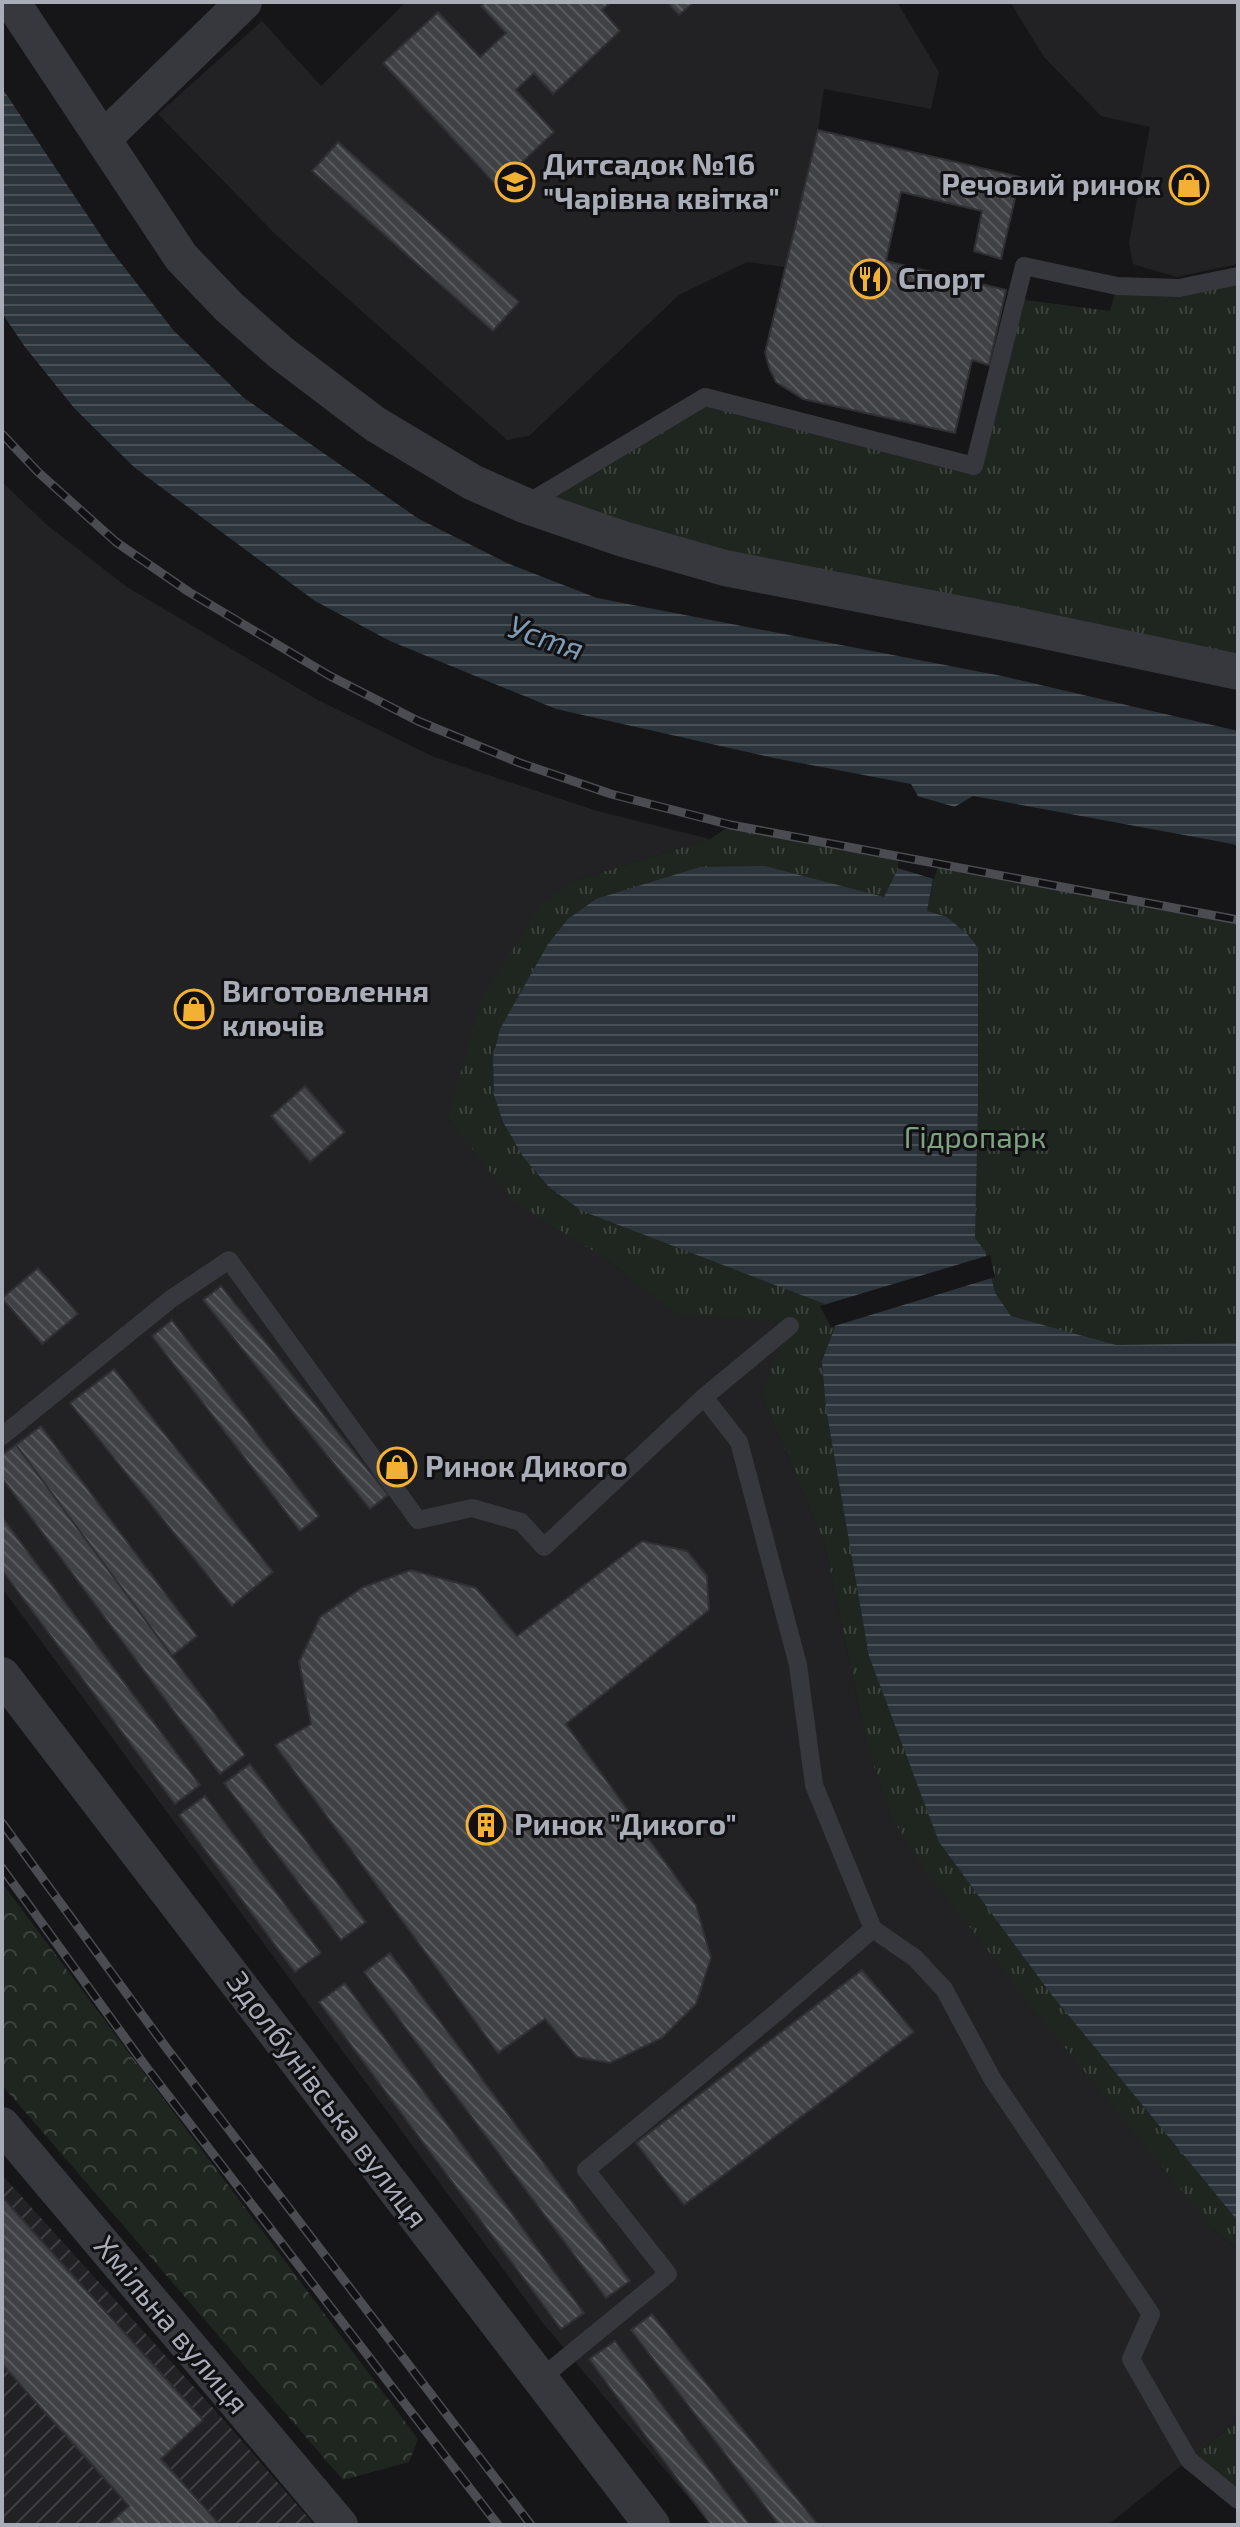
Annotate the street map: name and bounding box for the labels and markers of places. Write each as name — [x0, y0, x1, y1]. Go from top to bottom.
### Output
place label: Дитсадок №16 "Чарівна квітка" — [543, 145, 780, 215]
school or university icon: Дитсадок №16 "Чарівна квітка" — [494, 161, 536, 203]
shop icon: Речовий ринок — [1168, 164, 1210, 206]
place label: Речовий ринок — [941, 165, 1161, 201]
restaurant icon: Спорт — [849, 258, 891, 300]
place label: Спорт — [898, 259, 985, 295]
place label: Виготовлення ключів — [222, 972, 429, 1042]
shop icon: Виготовлення ключів — [173, 988, 215, 1030]
shop icon: Ринок Дикого — [376, 1446, 418, 1488]
place label: Ринок Дикого — [425, 1447, 628, 1483]
building icon: Ринок "Дикого" — [465, 1804, 507, 1846]
place label: Ринок "Дикого" — [514, 1805, 737, 1841]

